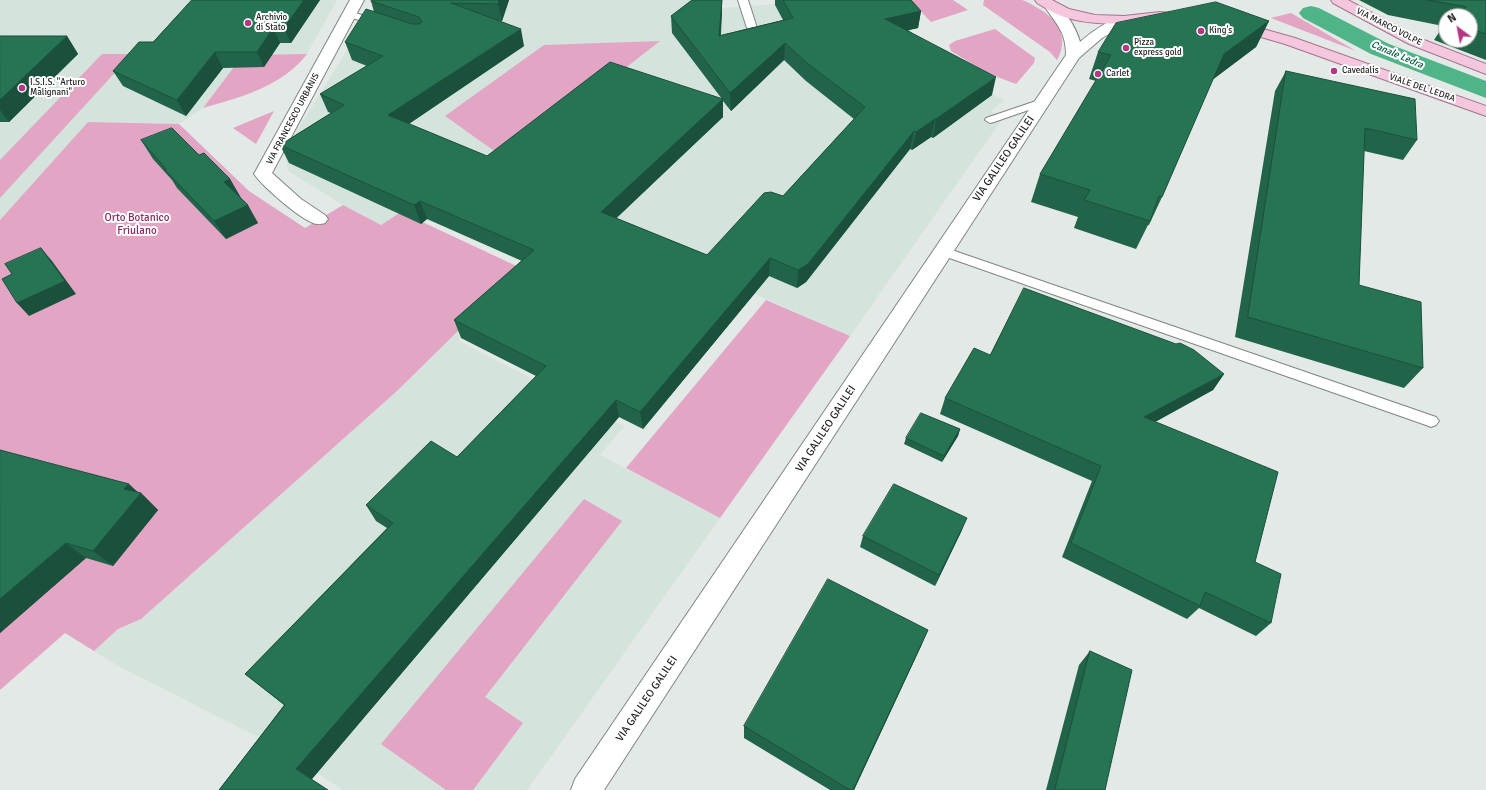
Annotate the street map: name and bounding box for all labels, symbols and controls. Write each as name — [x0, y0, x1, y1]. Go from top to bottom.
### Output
street label: VIA MARCO VOLPE — [1354, 6, 1424, 48]
north arrow — [1438, 8, 1478, 48]
text: N — [1445, 11, 1459, 26]
place label: Archivio di Stato — [256, 13, 287, 34]
marker: Archivio di Stato — [243, 18, 253, 28]
marker: King's — [1196, 26, 1206, 36]
place label: King's — [1209, 26, 1232, 36]
place label: Pizza express gold — [1134, 38, 1182, 59]
water label: Canale Ledra — [1369, 39, 1425, 71]
marker: Pizza express gold — [1121, 43, 1131, 53]
marker: Cavedalis — [1329, 66, 1339, 76]
place label: Cavedalis — [1342, 66, 1379, 76]
marker: Carlet — [1093, 69, 1103, 79]
place label: Carlet — [1106, 69, 1129, 79]
street label: VIA FRANCESCO URBANIS — [264, 71, 322, 167]
street label: VIALE DEL LEDRA — [1388, 72, 1456, 104]
place label: I.S.I.S. "Arturo Malignani" — [30, 78, 85, 99]
marker: I.S.I.S. "Arturo Malignani" — [17, 83, 27, 93]
street label: VIA GALILEO GALILEI — [970, 114, 1038, 204]
park label: Orto Botanico Friulano — [105, 211, 169, 237]
street label: VIA GALILEO GALILEI — [793, 383, 859, 475]
street label: VIA GALILEO GALILEI — [613, 654, 681, 744]

